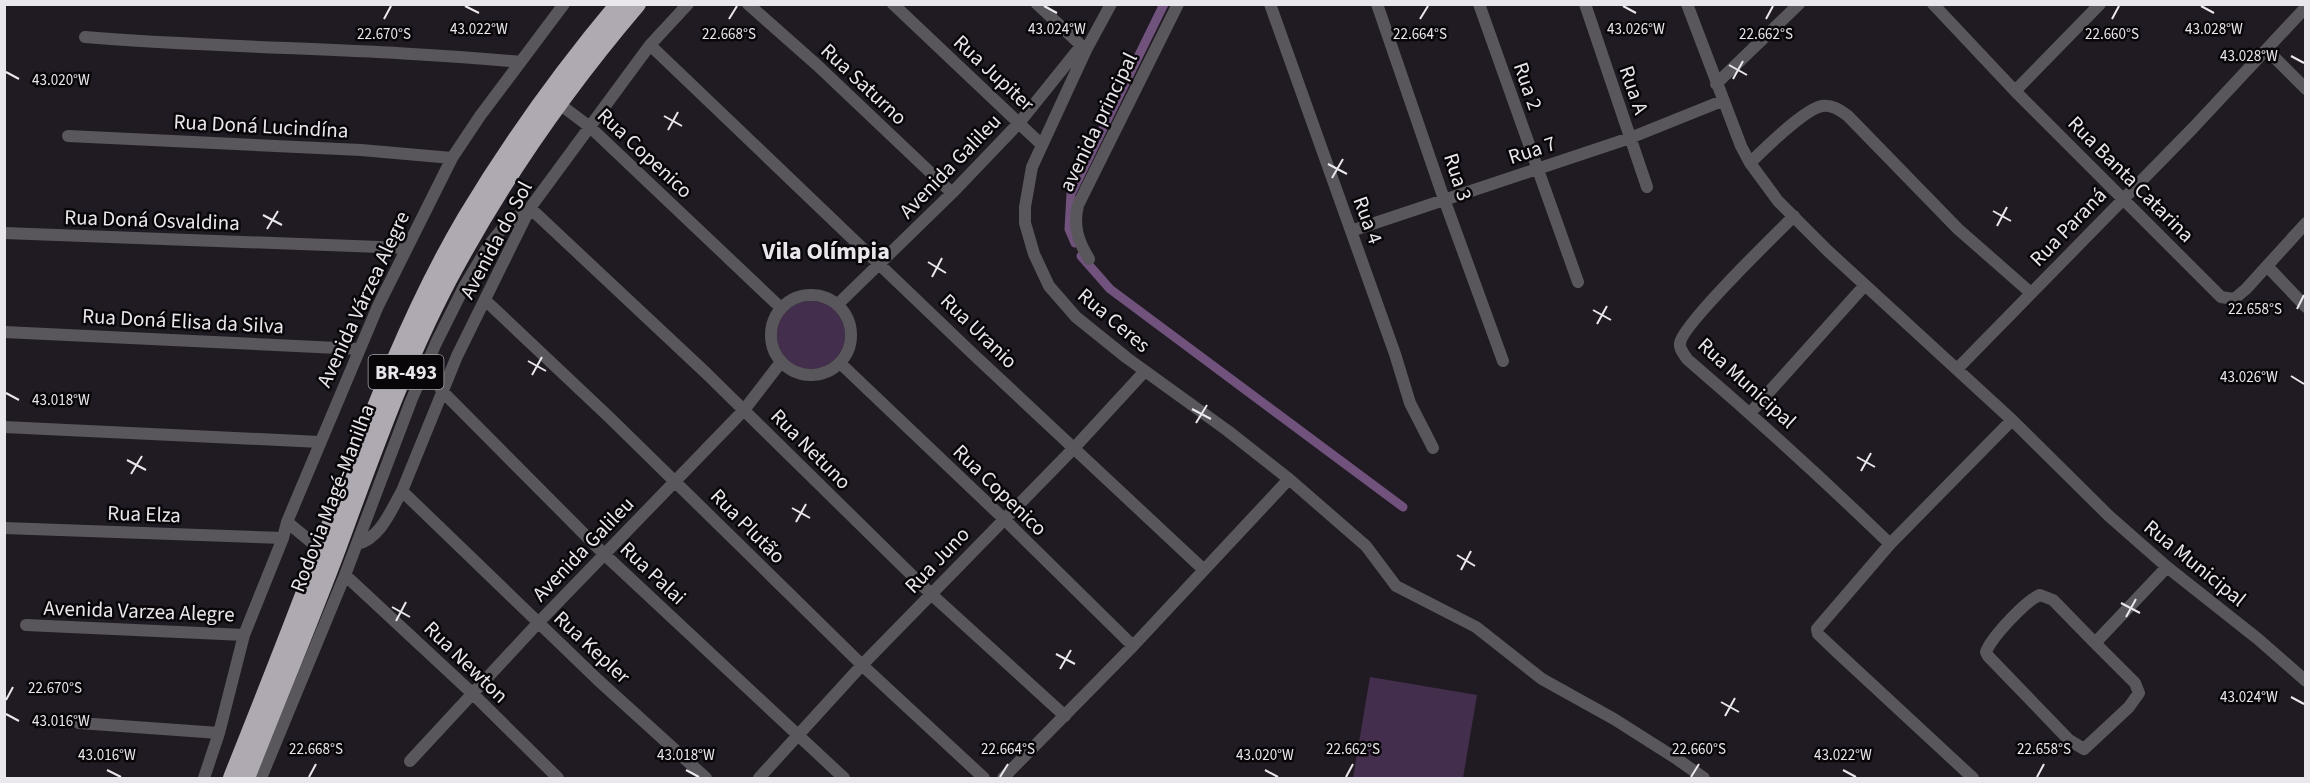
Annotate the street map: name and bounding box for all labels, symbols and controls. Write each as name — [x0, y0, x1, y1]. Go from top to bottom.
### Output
text: 43.022°W — [450, 19, 508, 40]
text: 43.024°W — [1028, 19, 1086, 40]
text: 43.026°W — [1607, 19, 1665, 40]
text: 43.028°W — [2185, 19, 2243, 40]
text: 22.670°S — [357, 24, 411, 45]
text: 22.668°S — [702, 24, 756, 45]
text: 22.664°S — [1393, 24, 1447, 45]
text: 22.662°S — [1739, 24, 1793, 45]
text: 22.660°S — [2085, 24, 2139, 45]
street label: Rua Jupiter — [947, 28, 1042, 119]
street label: Rua Saturno — [814, 36, 914, 132]
text: 43.028°W — [2220, 46, 2278, 67]
street label: avenida principal — [1051, 47, 1145, 197]
street label: Rua 2 — [1506, 58, 1550, 114]
street label: Rua A — [1612, 62, 1656, 119]
text: 43.020°W — [32, 70, 90, 91]
street label: Rua Copenico — [591, 101, 699, 205]
street label: Rua Doná Lucindína — [173, 106, 349, 146]
street label: Avenida Galileu — [892, 107, 1008, 225]
street label: Rua Banta Catarina — [2061, 109, 2201, 249]
street label: Rua 7 — [1504, 128, 1560, 172]
street label: Rua 3 — [1436, 149, 1480, 205]
street label: Avenida do Sol — [452, 176, 540, 304]
street label: Rua Paraná — [2023, 181, 2113, 273]
street label: Rua 4 — [1346, 192, 1390, 248]
street label: Rua Doná Osvaldina — [64, 202, 240, 238]
street label: Avenida Várzea Alegre — [309, 206, 417, 392]
district label: Vila Olímpia — [761, 234, 890, 269]
street label: Rua Ceres — [1071, 281, 1157, 360]
street label: Rua Uranio — [934, 286, 1024, 376]
text: 22.658°S — [2228, 299, 2282, 320]
street label: Rua Doná Elisa da Silva — [81, 301, 285, 341]
street label: Rua Municipal — [1691, 331, 1803, 435]
road number: BR-493 — [368, 355, 444, 389]
text: 43.026°W — [2220, 367, 2278, 388]
text: 43.018°W — [32, 390, 90, 411]
street label: Rodovia Magé-Manilha — [282, 400, 382, 596]
street label: Rua Netuno — [764, 402, 858, 496]
street label: Rua Copenico — [946, 437, 1054, 543]
street label: Rua Plutão — [704, 482, 792, 570]
street label: Avenida Galileu — [525, 490, 641, 608]
street label: Rua Elza — [107, 498, 181, 530]
street label: Rua Municipal — [2138, 512, 2252, 614]
street label: Rua Juno — [898, 520, 976, 600]
street label: Rua Palai — [613, 534, 693, 612]
street label: Avenida Varzea Alegre — [43, 593, 235, 629]
street label: Rua Kepler — [547, 604, 638, 691]
street label: Rua Newton — [417, 614, 515, 710]
text: 22.670°S — [28, 678, 82, 699]
text: 43.024°W — [2220, 687, 2278, 708]
text: 43.016°W — [32, 711, 90, 732]
text: 22.668°S — [289, 739, 343, 760]
text: 22.664°S — [981, 739, 1035, 760]
text: 22.662°S — [1326, 739, 1380, 760]
text: 22.660°S — [1672, 739, 1726, 760]
text: 22.658°S — [2017, 739, 2071, 760]
text: 43.016°W — [78, 745, 136, 766]
text: 43.018°W — [657, 745, 715, 766]
text: 43.020°W — [1236, 745, 1294, 766]
text: 43.022°W — [1814, 745, 1872, 766]

